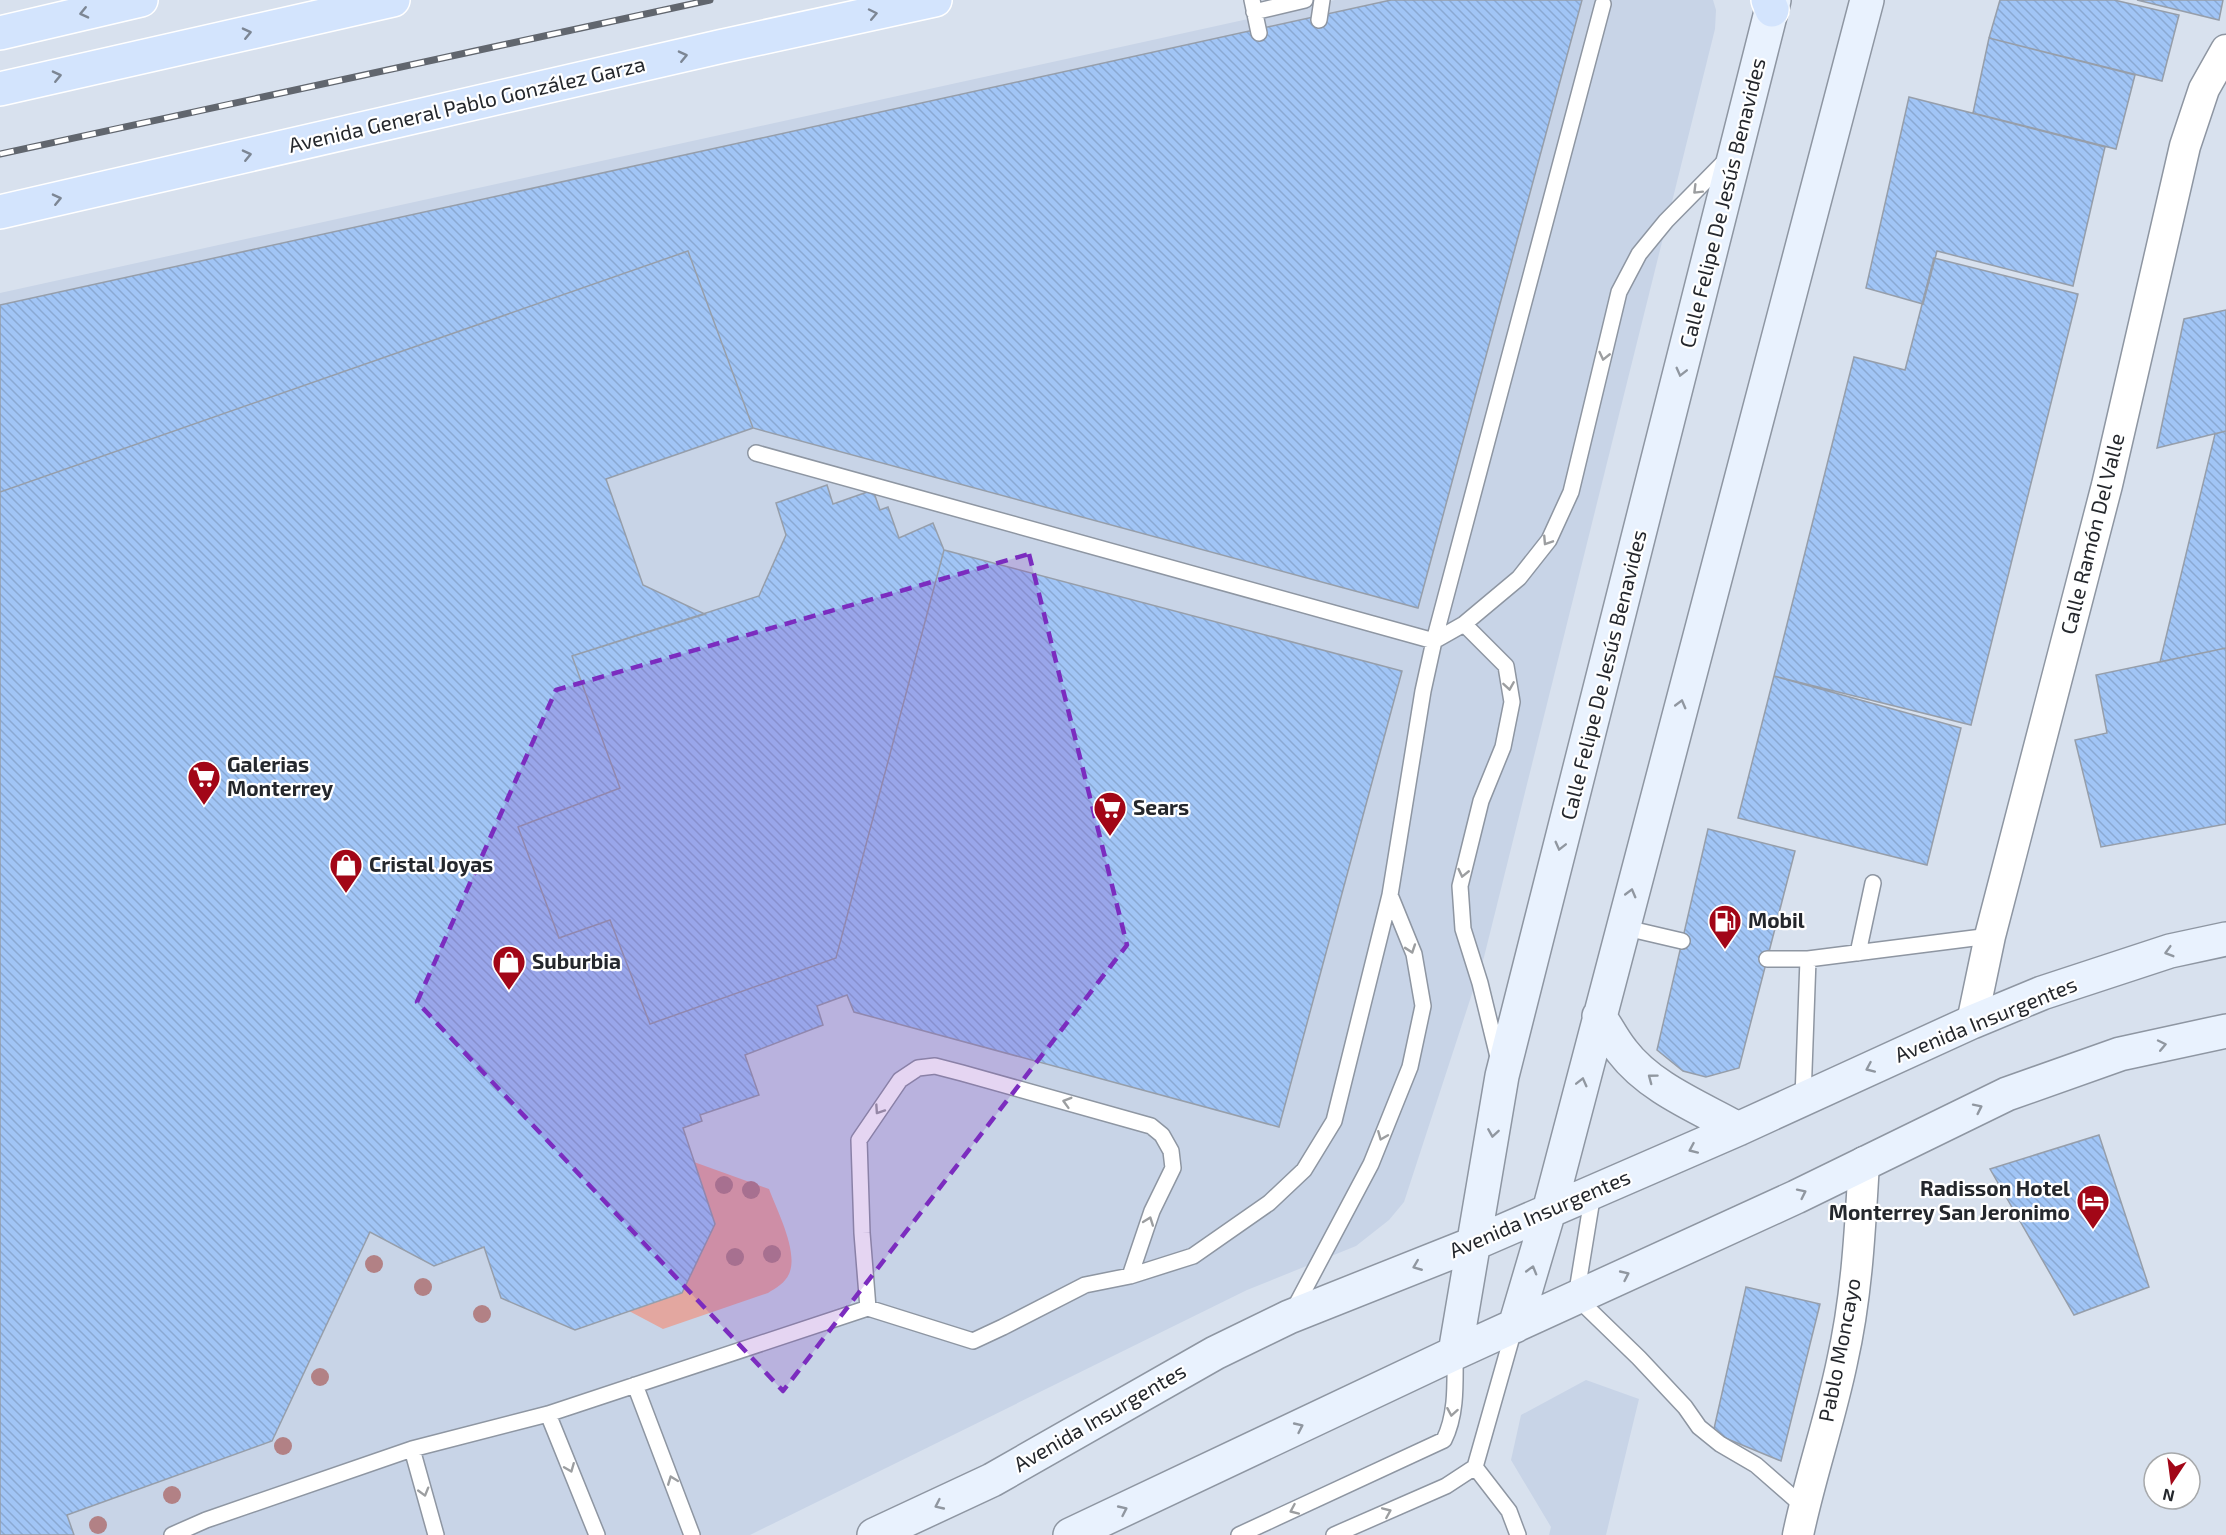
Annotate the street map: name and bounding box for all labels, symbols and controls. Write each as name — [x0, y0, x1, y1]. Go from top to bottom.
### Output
one-way arrow — [79, 6, 89, 19]
one-way arrow — [868, 8, 878, 21]
one-way arrow — [242, 27, 252, 40]
street label: Avenida General Pablo González Garza — [286, 50, 647, 157]
one-way arrow — [678, 50, 688, 63]
street label: Calle Felipe De Jesús Benavides — [1673, 55, 1770, 350]
one-way arrow — [52, 70, 62, 83]
one-way arrow — [242, 150, 252, 163]
one-way arrow — [1693, 183, 1704, 194]
one-way arrow — [52, 193, 62, 206]
one-way arrow — [1598, 351, 1611, 361]
one-way arrow — [1675, 367, 1688, 377]
street label: Calle Ramón Del Valle — [2054, 431, 2129, 637]
street label: Calle Felipe De Jesús Benavides — [1554, 527, 1651, 822]
one-way arrow — [1542, 535, 1554, 545]
one-way arrow — [1503, 681, 1515, 691]
one-way arrow — [1674, 700, 1686, 710]
place label: Galerias Monterrey — [227, 751, 333, 801]
supermarket icon: Galerias Monterrey — [186, 759, 222, 806]
supermarket icon: Sears — [1092, 790, 1128, 837]
place label: Sears — [1133, 794, 1189, 819]
one-way arrow — [1555, 841, 1568, 851]
shop icon: Cristal Joyas — [328, 847, 364, 894]
place label: Cristal Joyas — [369, 851, 493, 877]
one-way arrow — [1458, 868, 1471, 878]
one-way arrow — [1624, 888, 1636, 899]
fuel station icon: Mobil — [1707, 903, 1743, 950]
place label: Mobil — [1748, 907, 1805, 932]
one-way arrow — [1404, 943, 1416, 954]
shop icon: Suburbia — [491, 944, 527, 991]
one-way arrow — [2164, 945, 2175, 957]
place label: Suburbia — [532, 948, 621, 973]
street label: Avenida Insurgentes — [1891, 971, 2080, 1067]
one-way arrow — [2157, 1039, 2167, 1052]
one-way arrow — [1866, 1061, 1877, 1073]
one-way arrow — [1647, 1074, 1658, 1085]
one-way arrow — [1575, 1077, 1588, 1087]
one-way arrow — [1062, 1097, 1072, 1110]
one-way arrow — [875, 1103, 886, 1114]
one-way arrow — [1971, 1103, 1982, 1115]
one-way arrow — [1487, 1128, 1500, 1138]
one-way arrow — [1377, 1130, 1389, 1141]
one-way arrow — [1688, 1142, 1699, 1154]
street label: Avenida Insurgentes — [1445, 1163, 1634, 1262]
place label: Radisson Hotel Monterrey San Jeronimo — [1829, 1175, 2070, 1225]
hotel icon: Radisson Hotel Monterrey San Jeronimo — [2075, 1183, 2111, 1230]
one-way arrow — [1796, 1189, 1807, 1201]
one-way arrow — [1142, 1216, 1155, 1226]
one-way arrow — [1412, 1259, 1423, 1271]
one-way arrow — [1525, 1265, 1537, 1276]
one-way arrow — [1619, 1270, 1630, 1282]
street label: Pablo Moncayo — [1812, 1276, 1865, 1424]
street label: Avenida Insurgentes — [1009, 1357, 1190, 1476]
one-way arrow — [1446, 1406, 1459, 1416]
one-way arrow — [1293, 1423, 1304, 1435]
north arrow — [2142, 1451, 2202, 1511]
one-way arrow — [563, 1462, 575, 1473]
one-way arrow — [667, 1475, 679, 1486]
one-way arrow — [417, 1486, 429, 1497]
text: N — [2161, 1486, 2176, 1507]
one-way arrow — [935, 1497, 946, 1509]
one-way arrow — [1290, 1502, 1301, 1514]
one-way arrow — [1117, 1506, 1128, 1518]
one-way arrow — [1381, 1507, 1392, 1519]

